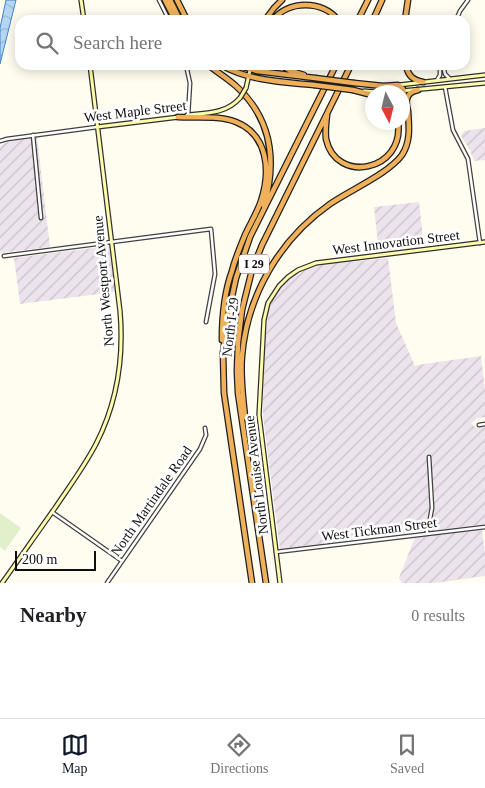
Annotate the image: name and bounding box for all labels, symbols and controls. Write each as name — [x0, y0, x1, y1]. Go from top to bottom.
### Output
search box — [15, 15, 470, 70]
icon: search — [33, 29, 61, 57]
text: Search here — [73, 32, 162, 53]
north arrow — [365, 85, 410, 130]
street label: West Maple Street — [83, 98, 187, 125]
street label: North Westport Avenue — [90, 215, 117, 347]
street label: West Innovation Street — [332, 227, 461, 258]
road number: I 29 — [239, 254, 269, 274]
street label: North I-29 — [219, 297, 242, 358]
street label: North Louise Avenue — [242, 415, 271, 535]
street label: North Martindale Road — [108, 443, 195, 559]
street label: West Tickman Street — [320, 515, 438, 544]
scale bar — [15, 548, 96, 571]
text: 200 m — [22, 552, 57, 567]
text: Nearby — [20, 603, 87, 627]
text: 0 results — [411, 607, 465, 624]
tab: Map — [61, 731, 89, 777]
tab: Directions — [210, 731, 269, 777]
tab: Saved — [390, 731, 424, 777]

